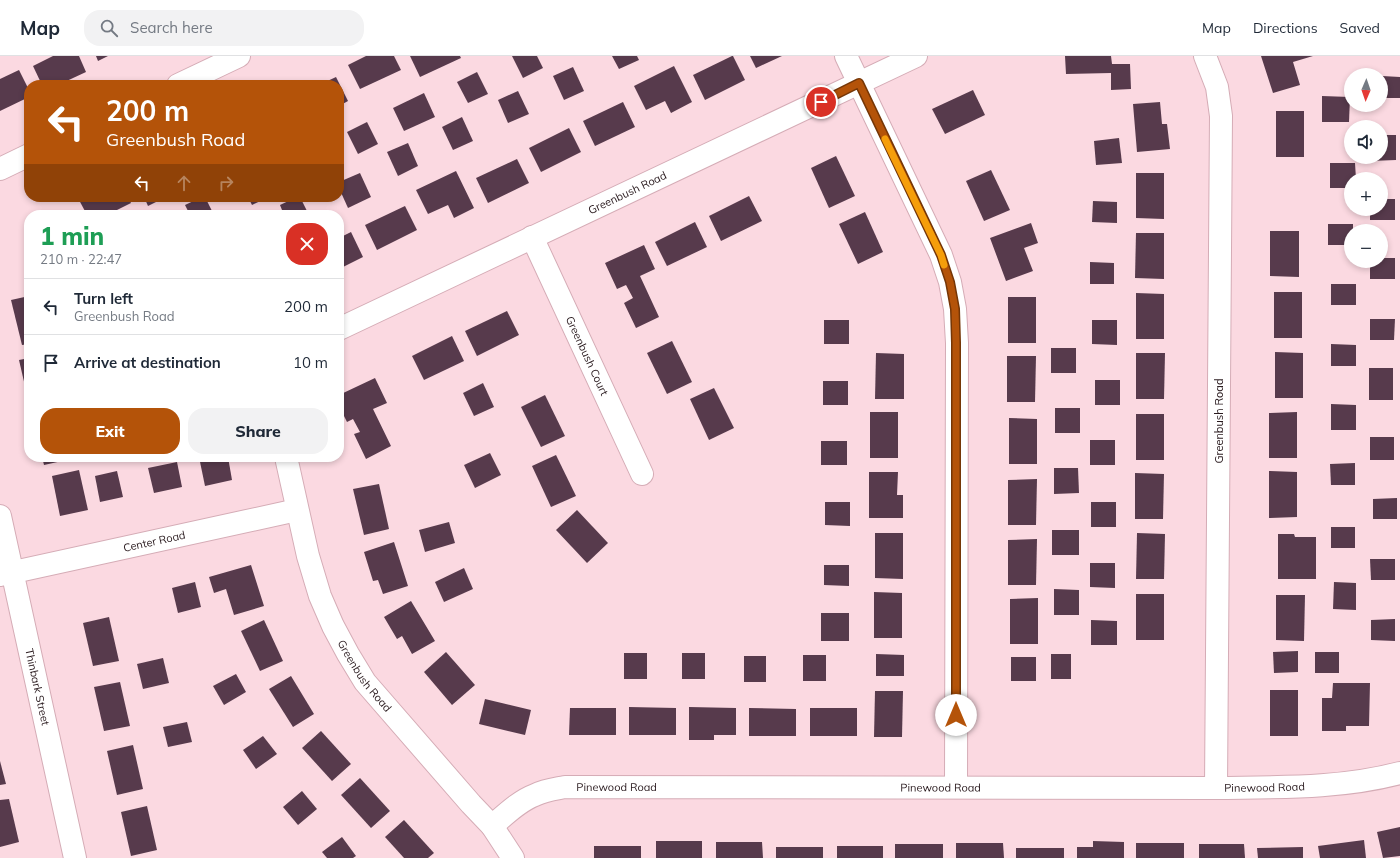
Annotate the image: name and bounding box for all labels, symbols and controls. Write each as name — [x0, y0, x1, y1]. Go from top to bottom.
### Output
search box — [84, 10, 364, 46]
text: Map — [20, 16, 60, 40]
icon: search — [98, 17, 120, 39]
text: Search here — [130, 18, 213, 37]
text: Map — [1202, 19, 1231, 37]
text: Directions — [1253, 19, 1318, 37]
text: Saved — [1340, 19, 1380, 37]
north arrow — [1344, 68, 1388, 112]
map controls — [1344, 68, 1388, 268]
pin — [804, 85, 838, 119]
icon: arrive — [810, 91, 832, 113]
text: 200 m — [106, 93, 189, 128]
icon: left — [40, 96, 92, 148]
button: sound — [1344, 120, 1388, 164]
text: Greenbush Road — [106, 128, 245, 151]
street label: Greenbush Road — [586, 168, 669, 217]
icon: left — [131, 172, 153, 194]
icon: ahead — [173, 172, 195, 194]
icon: right — [215, 172, 237, 194]
button: + — [1344, 172, 1388, 216]
text: 1 min — [40, 221, 104, 251]
button: close — [286, 223, 328, 265]
button: − — [1344, 224, 1388, 268]
text: 210 m · 22:47 — [40, 251, 122, 267]
text: Turn left — [74, 289, 133, 308]
icon: left — [40, 296, 62, 318]
text: 200 m — [284, 297, 328, 316]
text: Greenbush Road — [74, 308, 175, 324]
street label: Greenbush Court — [563, 314, 612, 398]
icon: arrive — [40, 352, 62, 374]
text: Arrive at destination — [74, 353, 221, 372]
text: 10 m — [293, 353, 328, 372]
street label: Greenbush Road — [1212, 378, 1226, 464]
button: Exit — [40, 408, 180, 454]
button: Share — [188, 408, 328, 454]
street label: Center Road — [122, 528, 187, 555]
street label: Greenbush Road — [335, 637, 395, 715]
street label: Thinbark Street — [22, 647, 53, 727]
position arrow — [935, 694, 977, 736]
street label: Pinewood Road — [1224, 779, 1305, 795]
street label: Pinewood Road — [576, 780, 657, 794]
street label: Pinewood Road — [900, 781, 981, 795]

